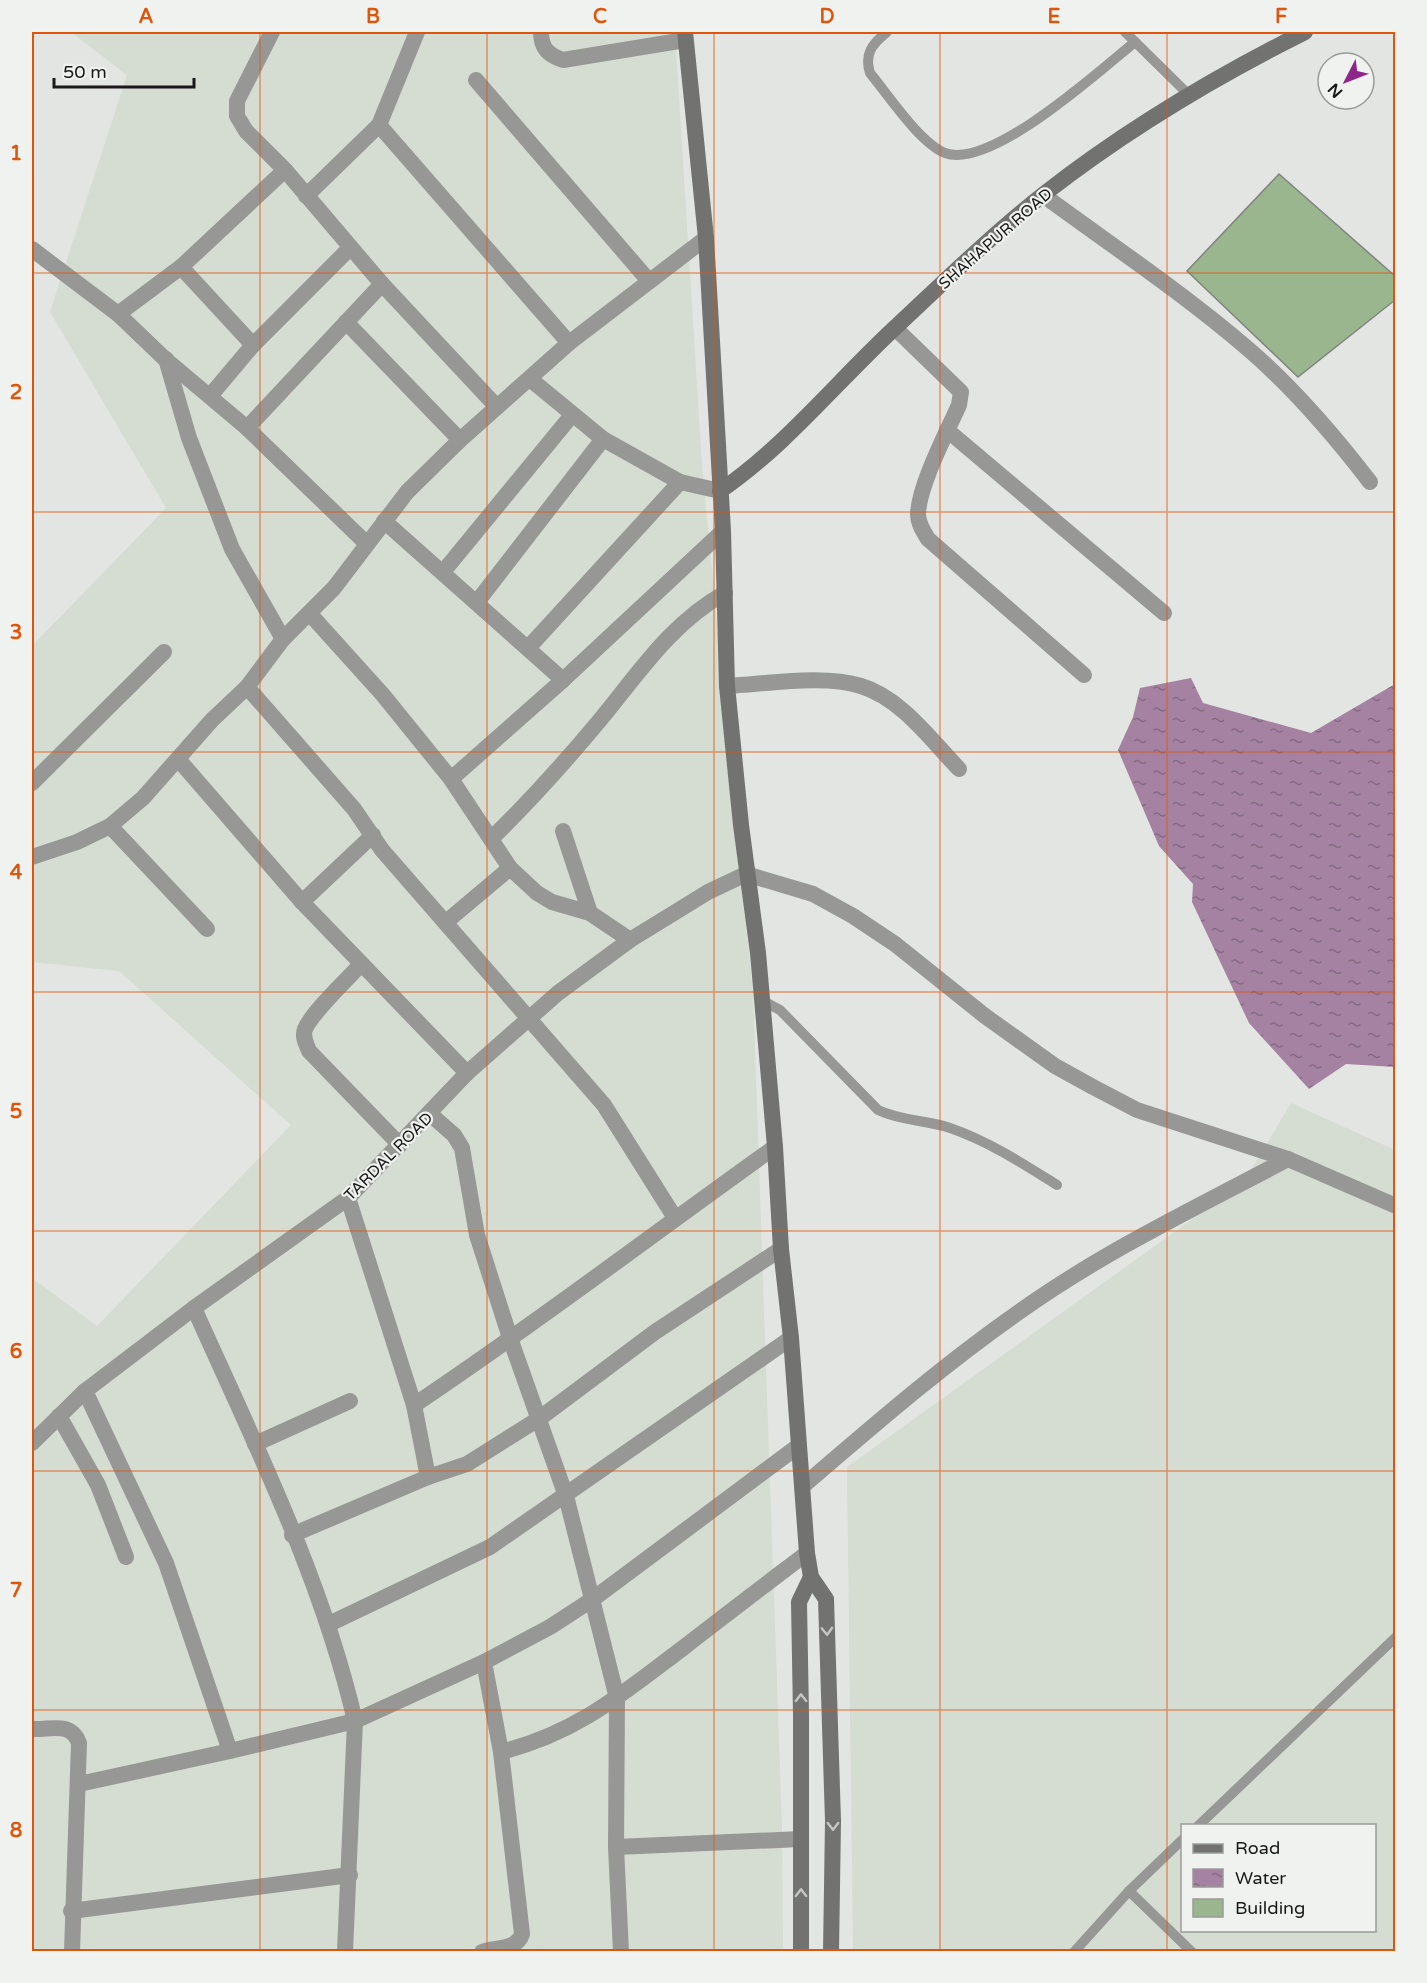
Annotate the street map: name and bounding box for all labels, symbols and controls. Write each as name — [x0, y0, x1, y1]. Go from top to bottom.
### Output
text: A — [139, 5, 154, 29]
text: B — [366, 5, 380, 29]
text: C — [593, 5, 607, 29]
text: D — [819, 5, 835, 29]
text: E — [1048, 5, 1061, 29]
text: F — [1275, 5, 1287, 29]
scale bar — [54, 51, 194, 89]
north arrow — [1316, 51, 1376, 111]
text: 50 m — [63, 61, 107, 83]
text: N — [1324, 79, 1347, 102]
text: 1 — [10, 142, 22, 166]
street label: SHAHAPUR ROAD — [935, 184, 1057, 294]
text: 2 — [10, 381, 22, 405]
text: 3 — [10, 621, 22, 645]
text: 4 — [10, 861, 23, 885]
text: 5 — [10, 1100, 22, 1124]
street label: TARDAL ROAD — [340, 1108, 437, 1205]
text: 6 — [10, 1340, 22, 1364]
text: 7 — [10, 1579, 22, 1603]
one-way arrow — [820, 1626, 833, 1635]
one-way arrow — [795, 1694, 807, 1703]
text: 8 — [10, 1819, 22, 1843]
one-way arrow — [826, 1821, 839, 1830]
legend — [1181, 1824, 1376, 1932]
text: Road — [1235, 1837, 1280, 1859]
text: Water — [1235, 1867, 1286, 1889]
one-way arrow — [795, 1889, 807, 1898]
text: Building — [1235, 1897, 1305, 1919]

